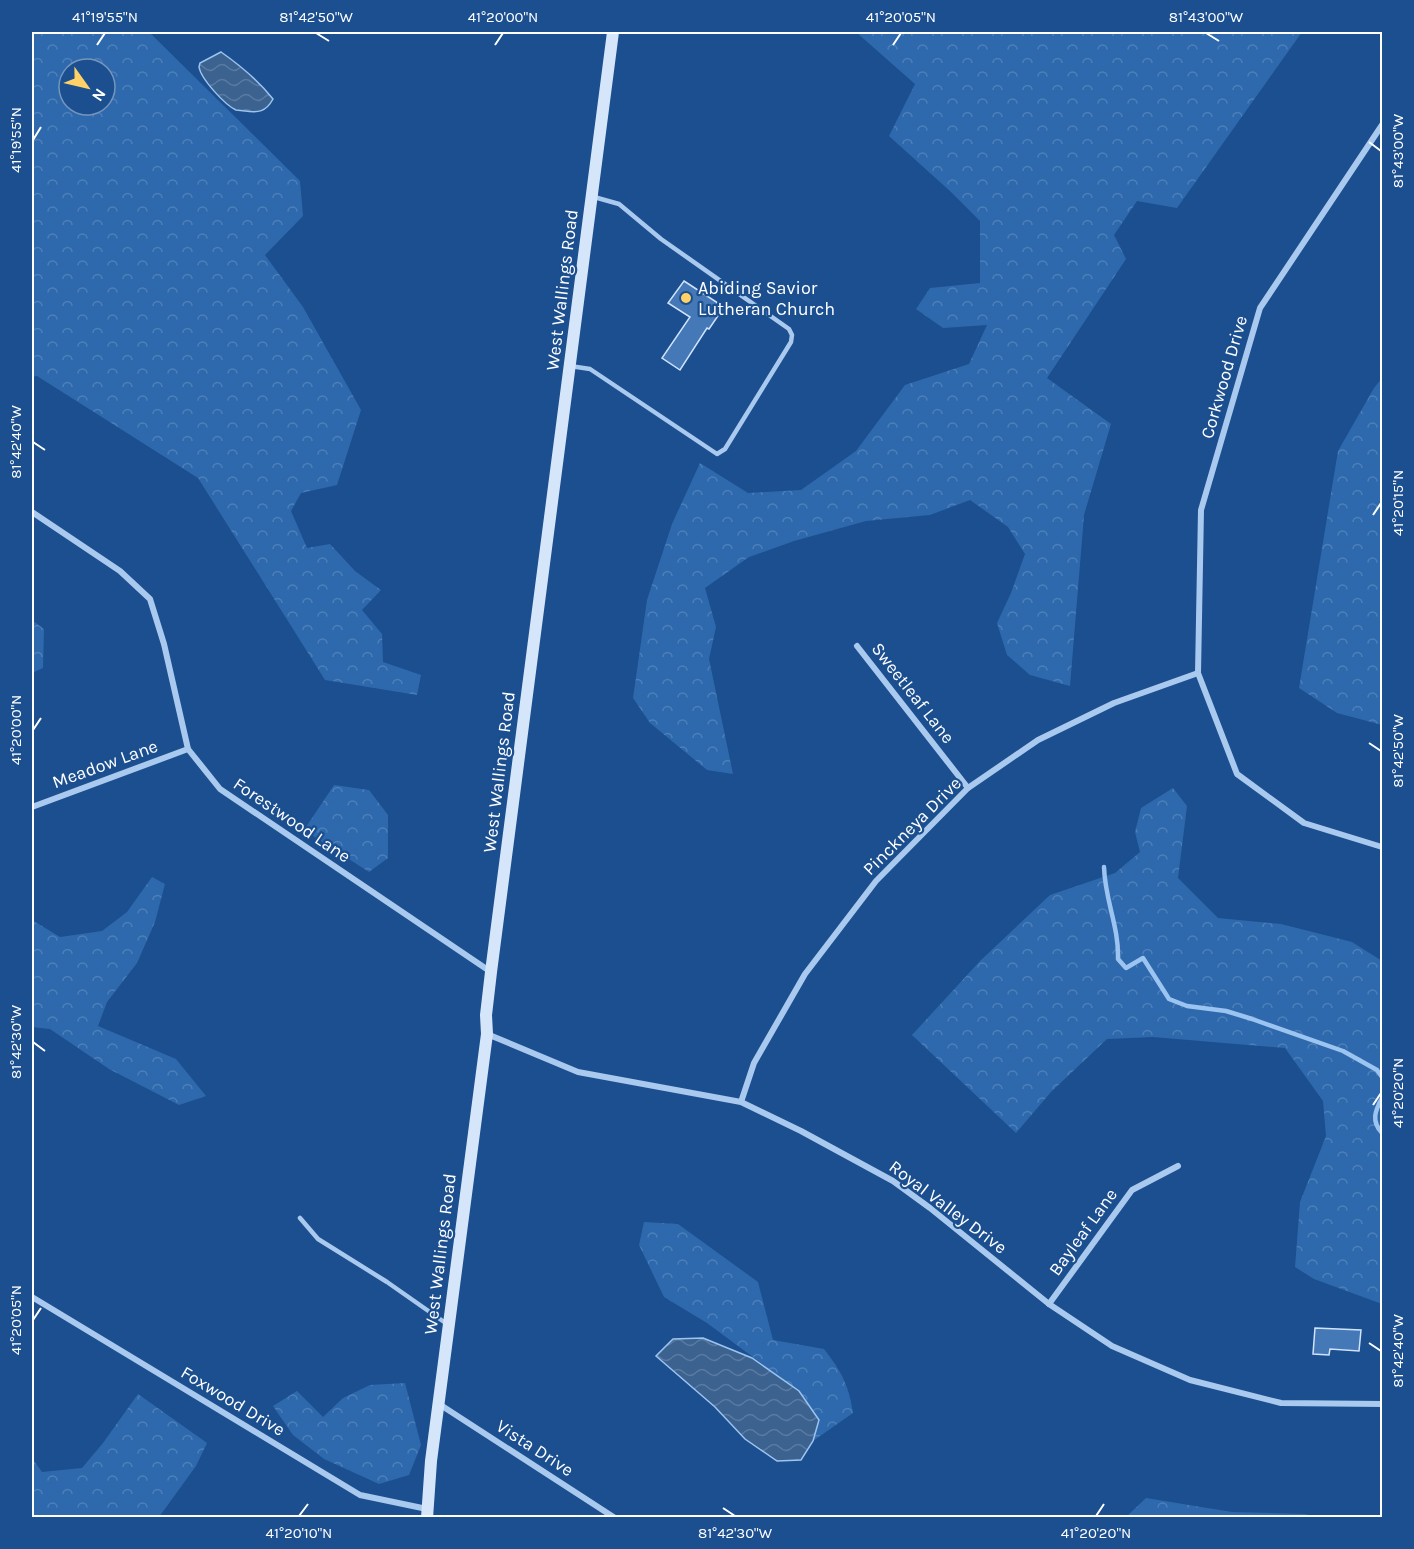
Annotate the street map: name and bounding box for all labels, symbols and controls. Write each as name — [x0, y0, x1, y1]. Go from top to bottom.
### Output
text: 41°19'55"N — [72, 8, 138, 26]
text: 81°42'50"W — [279, 8, 353, 26]
text: 41°20'00"N — [468, 8, 538, 26]
text: 41°20'05"N — [866, 8, 936, 26]
text: 81°43'00"W — [1169, 8, 1244, 26]
north arrow — [57, 57, 117, 117]
text: N — [88, 85, 110, 105]
text: 41°19'55"N — [7, 107, 25, 173]
text: 81°43'00"W — [1389, 113, 1407, 188]
street label: West Wallings Road — [541, 208, 583, 372]
place label: Abiding Savior Lutheran Church — [698, 277, 835, 320]
marker: Abiding Savior Lutheran Church — [679, 291, 693, 305]
street label: Corkwood Drive — [1196, 313, 1252, 441]
text: 81°42'40"W — [7, 405, 25, 479]
text: 41°20'15"N — [1389, 470, 1407, 536]
street label: Sweetleaf Lane — [867, 638, 959, 748]
street label: West Wallings Road — [478, 690, 520, 854]
text: 41°20'00"N — [7, 695, 25, 765]
text: 81°42'50"W — [1389, 714, 1407, 788]
street label: Meadow Lane — [49, 735, 161, 793]
street label: Pinckneya Drive — [858, 772, 966, 880]
street label: Forestwood Lane — [229, 773, 355, 867]
text: 81°42'30"W — [7, 1004, 25, 1079]
text: 41°20'20"N — [1389, 1058, 1407, 1128]
street label: Royal Valley Drive — [885, 1156, 1011, 1258]
street label: West Wallings Road — [419, 1172, 461, 1336]
street label: Bayleaf Lane — [1044, 1184, 1122, 1280]
text: 41°20'05"N — [7, 1285, 25, 1355]
text: 81°42'40"W — [1389, 1314, 1407, 1388]
street label: Foxwood Drive — [177, 1361, 289, 1441]
street label: Vista Drive — [492, 1415, 578, 1481]
text: 41°20'10"N — [266, 1524, 332, 1542]
text: 81°42'30"W — [698, 1524, 773, 1542]
text: 41°20'20"N — [1061, 1524, 1131, 1542]

